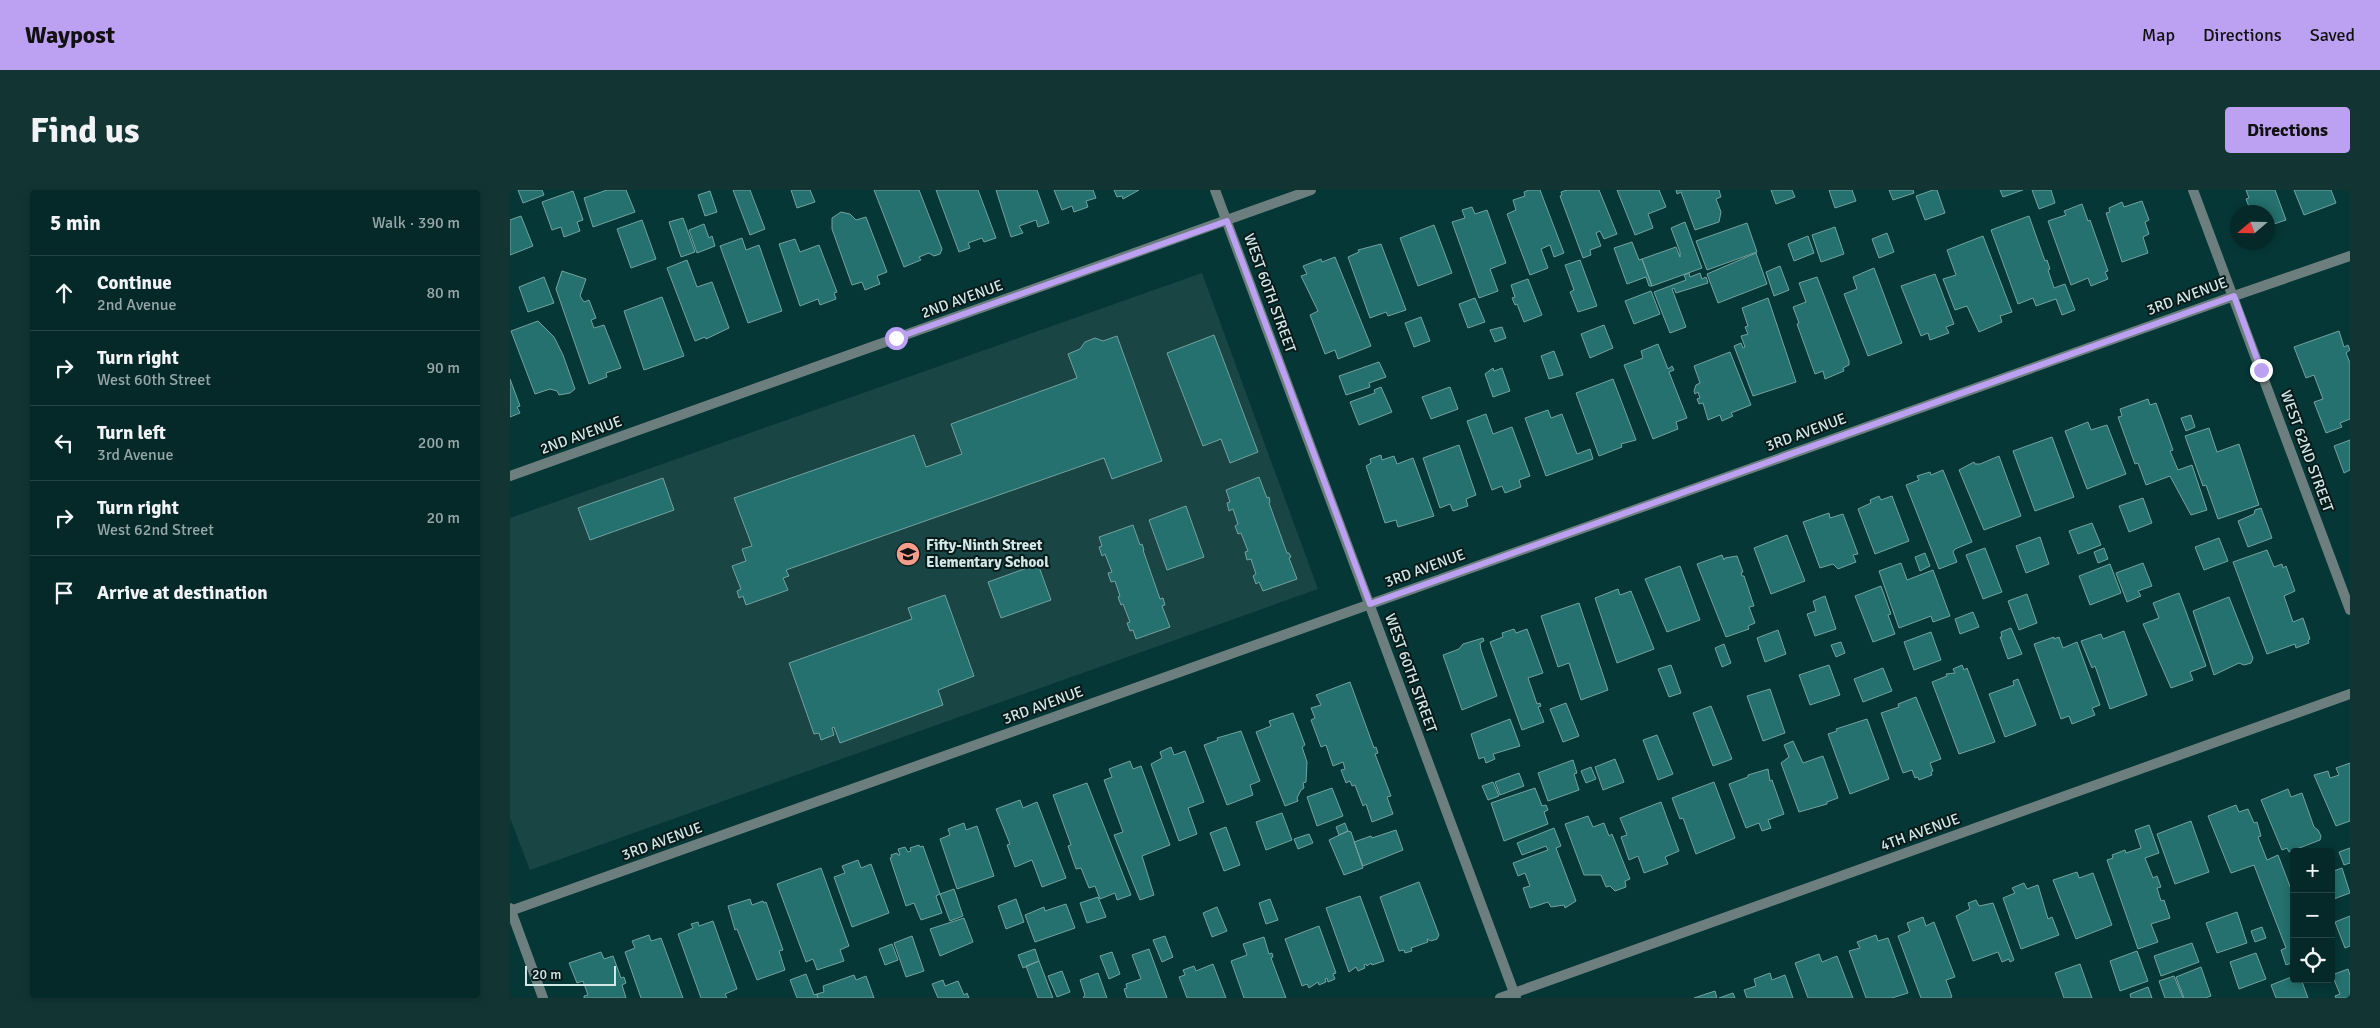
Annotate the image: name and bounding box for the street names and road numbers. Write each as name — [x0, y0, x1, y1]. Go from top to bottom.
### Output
street label: WEST 60TH STREET — [1240, 231, 1300, 356]
street label: 3RD AVENUE — [2144, 273, 2230, 319]
street label: 2ND AVENUE — [919, 276, 1005, 322]
street label: WEST 62ND STREET — [2277, 388, 2338, 515]
street label: 3RD AVENUE — [1763, 409, 1849, 455]
street label: 2ND AVENUE — [538, 412, 624, 458]
street label: 3RD AVENUE — [1382, 545, 1468, 591]
street label: WEST 60TH STREET — [1381, 611, 1441, 736]
street label: 3RD AVENUE — [1000, 682, 1086, 728]
street label: 4TH AVENUE — [1878, 809, 1962, 855]
street label: 3RD AVENUE — [619, 818, 705, 864]

